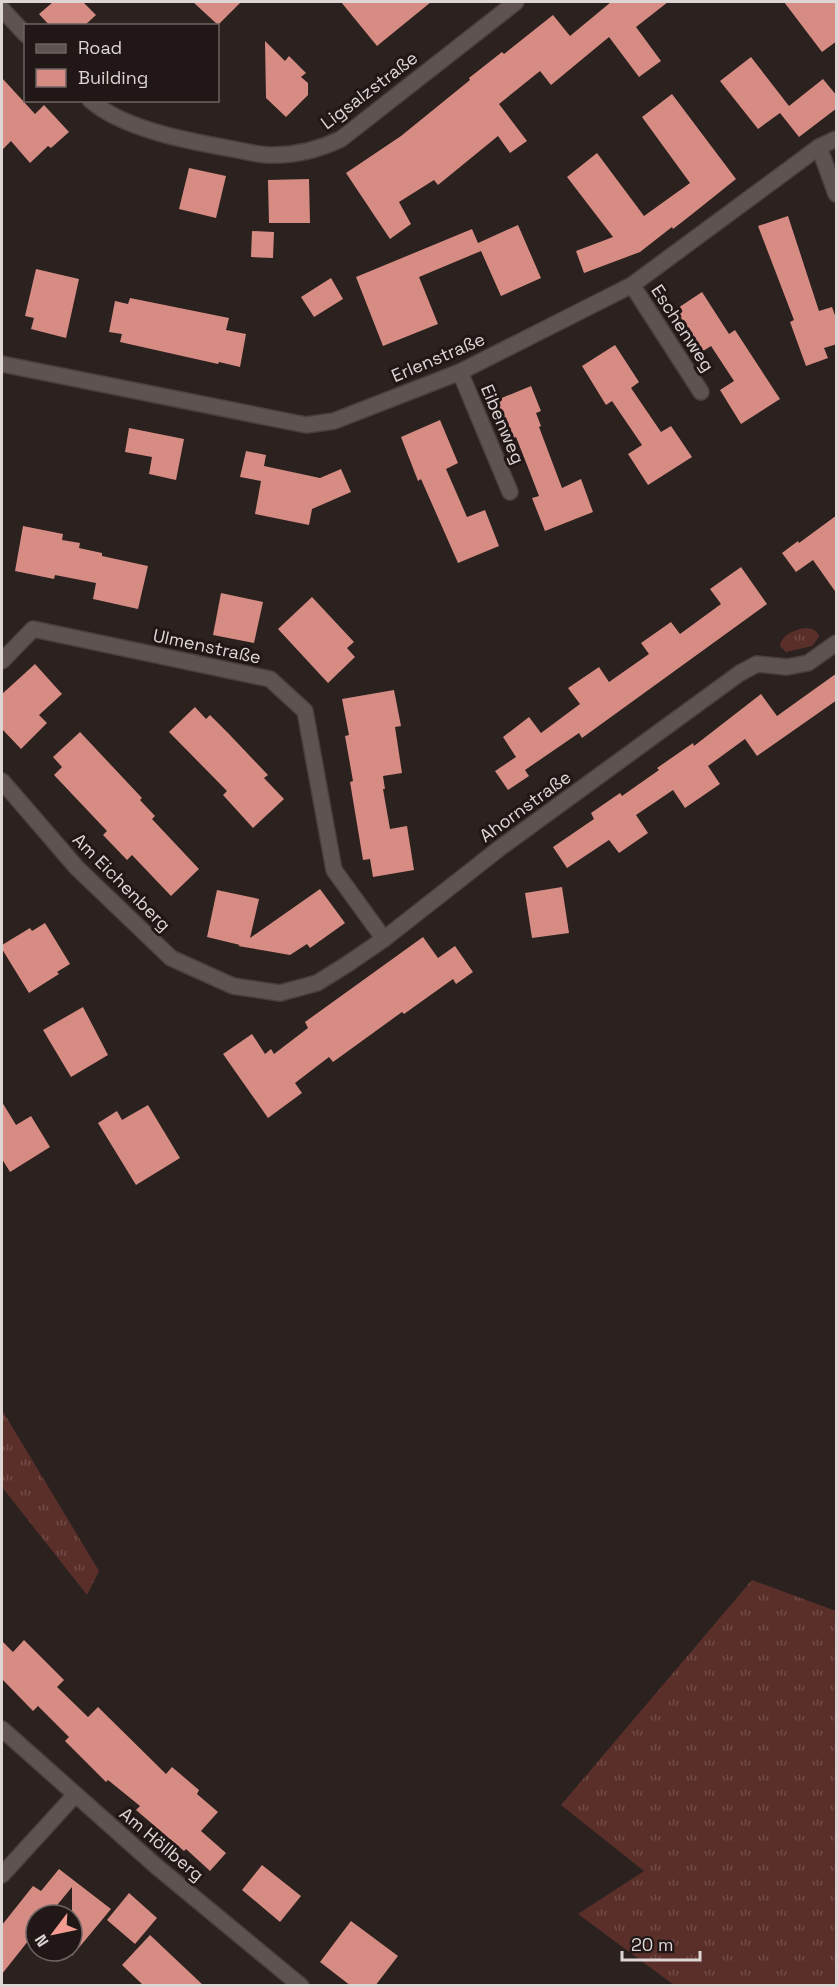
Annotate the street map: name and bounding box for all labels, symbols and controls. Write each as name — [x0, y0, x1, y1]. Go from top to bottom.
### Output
legend — [24, 24, 219, 102]
text: Road — [78, 36, 122, 59]
street label: Ligsalzstraße — [316, 46, 422, 134]
text: Building — [78, 66, 148, 89]
street label: Eschenweg — [646, 280, 720, 376]
street label: Erlenstraße — [388, 327, 488, 387]
street label: Eibenweg — [476, 381, 530, 467]
street label: Ulmenstraße — [151, 623, 263, 669]
street label: Ahornstraße — [475, 765, 575, 847]
street label: Am Eichenberg — [68, 828, 176, 936]
street label: Am Höllberg — [115, 1802, 209, 1886]
north arrow — [24, 1903, 84, 1963]
scale bar — [622, 1924, 700, 1962]
text: N — [30, 1931, 53, 1951]
text: 20 m — [631, 1933, 674, 1956]

